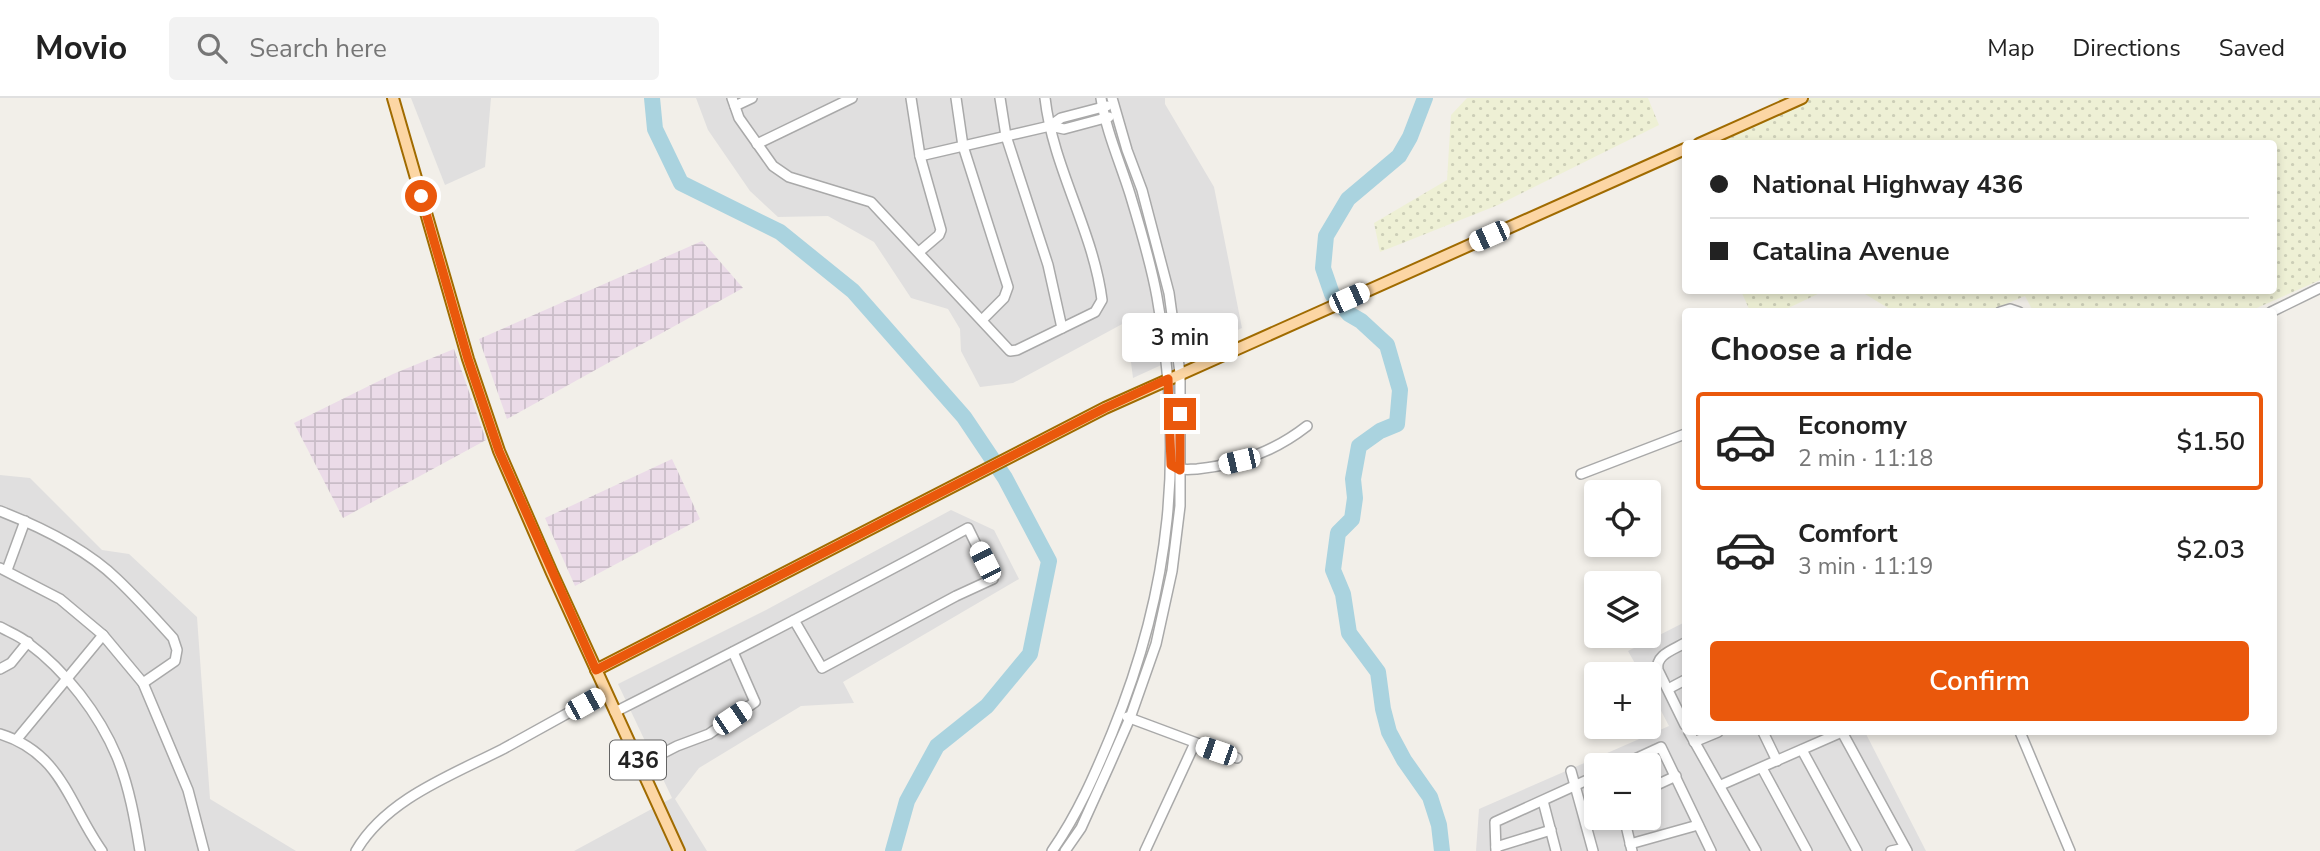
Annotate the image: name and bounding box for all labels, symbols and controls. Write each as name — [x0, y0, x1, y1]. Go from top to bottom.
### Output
search box — [169, 17, 659, 80]
text: Movio — [35, 26, 127, 71]
icon: search — [193, 29, 231, 67]
text: Search here — [249, 31, 387, 66]
text: Map — [1987, 32, 2034, 64]
text: Directions — [2072, 32, 2181, 64]
text: Saved — [2219, 32, 2285, 64]
text: National Highway 436 — [1752, 167, 2023, 202]
route start — [405, 180, 437, 212]
car — [1466, 218, 1513, 254]
text: Catalina Avenue — [1752, 234, 1950, 269]
car — [1326, 280, 1373, 316]
callout: 3 min — [1122, 313, 1238, 362]
text: 3 min — [1151, 322, 1209, 353]
text: Choose a ride — [1710, 328, 1912, 371]
route end — [1164, 398, 1196, 430]
text: Economy — [1798, 408, 1907, 443]
icon: car — [1714, 410, 1777, 473]
text: $1.50 — [2176, 424, 2245, 459]
text: 2 min · 11:18 — [1798, 443, 1933, 474]
car — [1217, 446, 1262, 476]
map controls — [1584, 480, 1661, 830]
button: locate — [1584, 480, 1661, 557]
text: Comfort — [1798, 516, 1898, 551]
icon: car — [1714, 518, 1777, 581]
text: $2.03 — [2176, 532, 2245, 567]
car — [967, 539, 1004, 585]
text: 3 min · 11:19 — [1798, 551, 1933, 582]
button: layers — [1584, 571, 1661, 648]
button: Confirm — [1710, 641, 2249, 721]
button: + — [1584, 662, 1661, 739]
car — [562, 685, 609, 723]
car — [709, 698, 756, 738]
car — [1193, 734, 1240, 768]
road number: 436 — [610, 740, 666, 780]
button: − — [1584, 753, 1661, 830]

